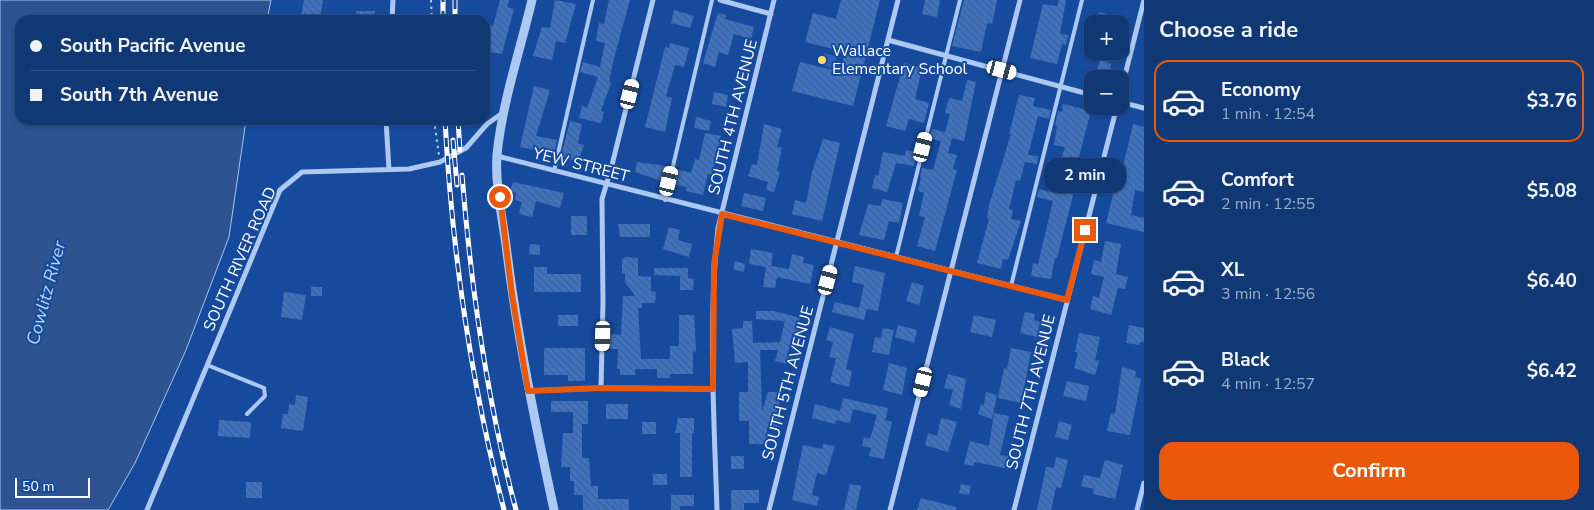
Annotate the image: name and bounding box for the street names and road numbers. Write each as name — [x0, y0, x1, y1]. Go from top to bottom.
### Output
street label: SOUTH 4TH AVENUE — [703, 37, 763, 197]
street label: YEW STREET — [529, 142, 632, 188]
street label: SOUTH RIVER ROAD — [198, 183, 282, 335]
street label: SOUTH 5TH AVENUE — [757, 303, 819, 463]
street label: SOUTH 7TH AVENUE — [1001, 312, 1061, 472]

